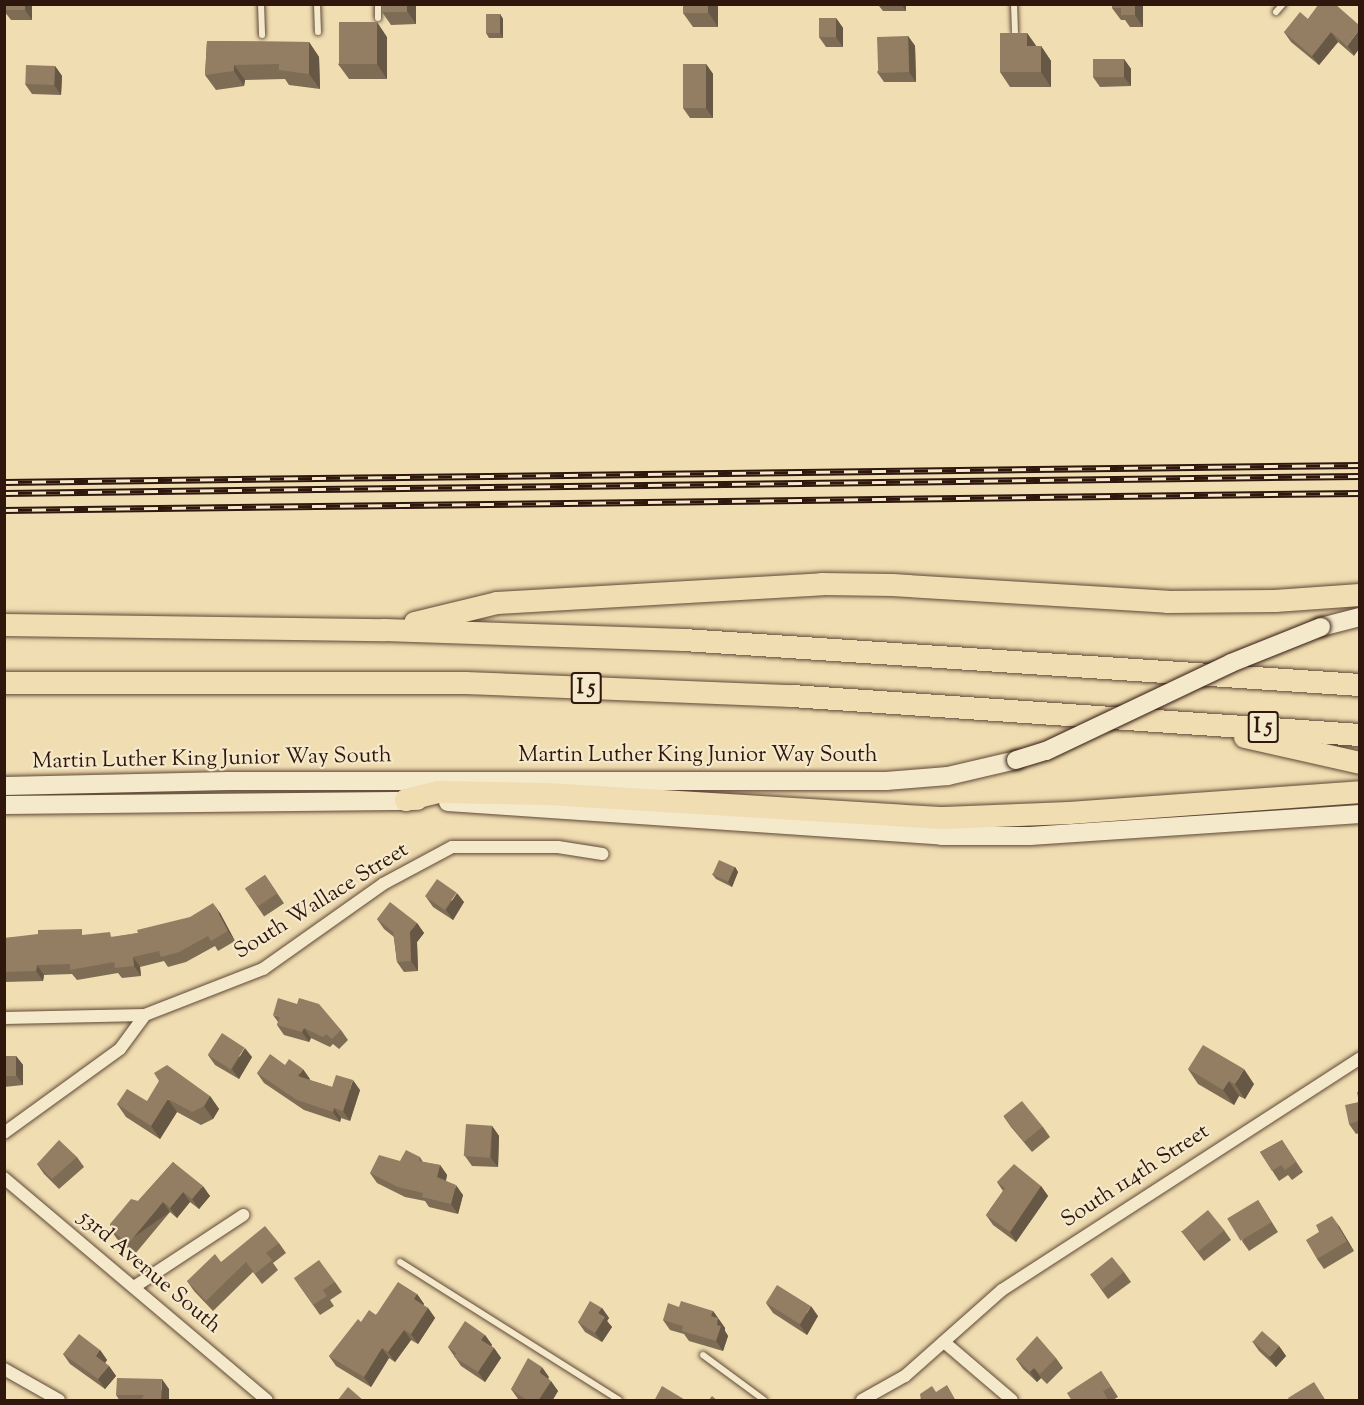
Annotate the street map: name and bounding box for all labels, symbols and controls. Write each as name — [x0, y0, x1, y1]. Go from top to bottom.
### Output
road number: I 5 — [570, 670, 602, 706]
road number: I 5 — [1246, 709, 1280, 745]
street label: Martin Luther King Junior Way South — [32, 744, 392, 776]
street label: Martin Luther King Junior Way South — [518, 744, 878, 770]
street label: South Wallace Street — [230, 838, 414, 966]
street label: South 114th Street — [1057, 1119, 1215, 1235]
street label: 53rd Avenue South — [72, 1206, 226, 1340]

